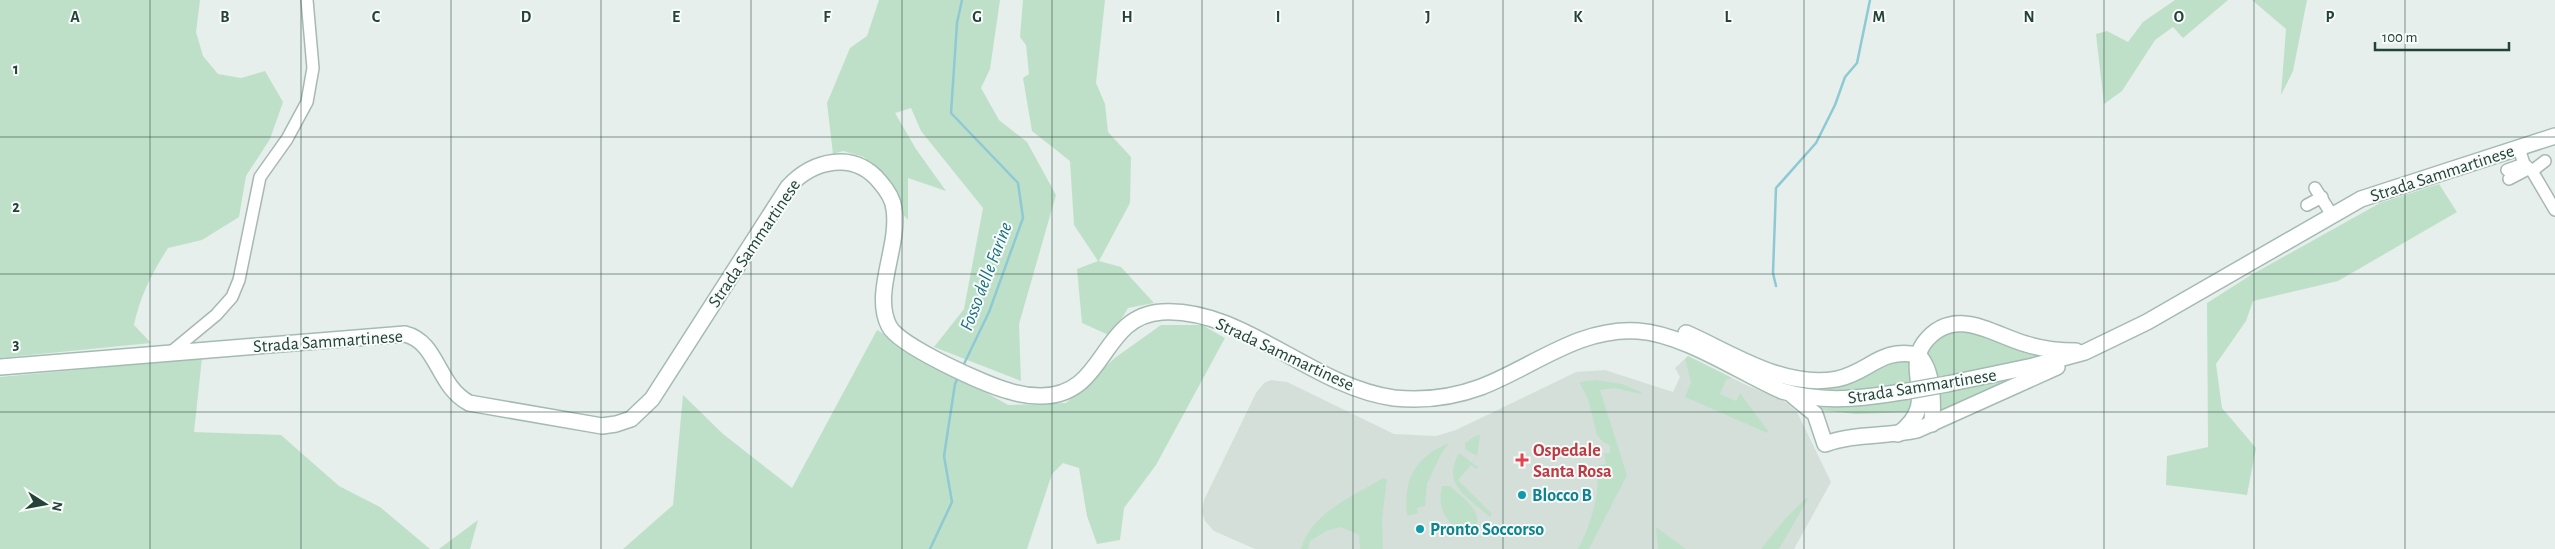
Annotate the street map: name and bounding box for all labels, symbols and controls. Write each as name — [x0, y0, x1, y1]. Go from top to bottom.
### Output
text: A — [70, 9, 80, 25]
text: B — [220, 9, 230, 25]
text: C — [372, 9, 381, 25]
text: D — [521, 9, 532, 25]
text: E — [672, 9, 680, 25]
text: F — [823, 9, 831, 25]
text: G — [972, 9, 982, 25]
text: H — [1121, 9, 1133, 25]
text: I — [1276, 9, 1280, 25]
text: J — [1425, 9, 1431, 25]
text: K — [1573, 9, 1583, 25]
text: L — [1725, 9, 1732, 25]
text: M — [1873, 9, 1885, 25]
text: N — [2023, 9, 2035, 25]
text: O — [2174, 9, 2184, 25]
text: P — [2326, 9, 2335, 25]
scale bar — [2375, 20, 2509, 52]
text: 100 m — [2382, 30, 2417, 45]
text: 1 — [13, 61, 19, 77]
street label: Strada Sammartinese — [2368, 142, 2517, 206]
street label: Strada Sammartinese — [705, 176, 804, 311]
text: 2 — [12, 199, 20, 215]
water label: Fosso delle Farine — [957, 220, 1016, 333]
street label: Strada Sammartinese — [1213, 315, 1356, 395]
street label: Strada Sammartinese — [252, 328, 404, 356]
text: 3 — [13, 336, 20, 352]
street label: Strada Sammartinese — [1847, 366, 1998, 408]
place label: Ospedale Santa Rosa — [1533, 442, 1612, 481]
marker: Ospedale Santa Rosa — [1515, 453, 1529, 467]
north arrow — [20, 479, 70, 529]
place label: Blocco B — [1532, 487, 1592, 505]
marker: Blocco B — [1516, 489, 1528, 501]
text: N — [49, 500, 65, 512]
place label: Pronto Soccorso — [1430, 521, 1544, 539]
marker: Pronto Soccorso — [1414, 523, 1426, 535]

